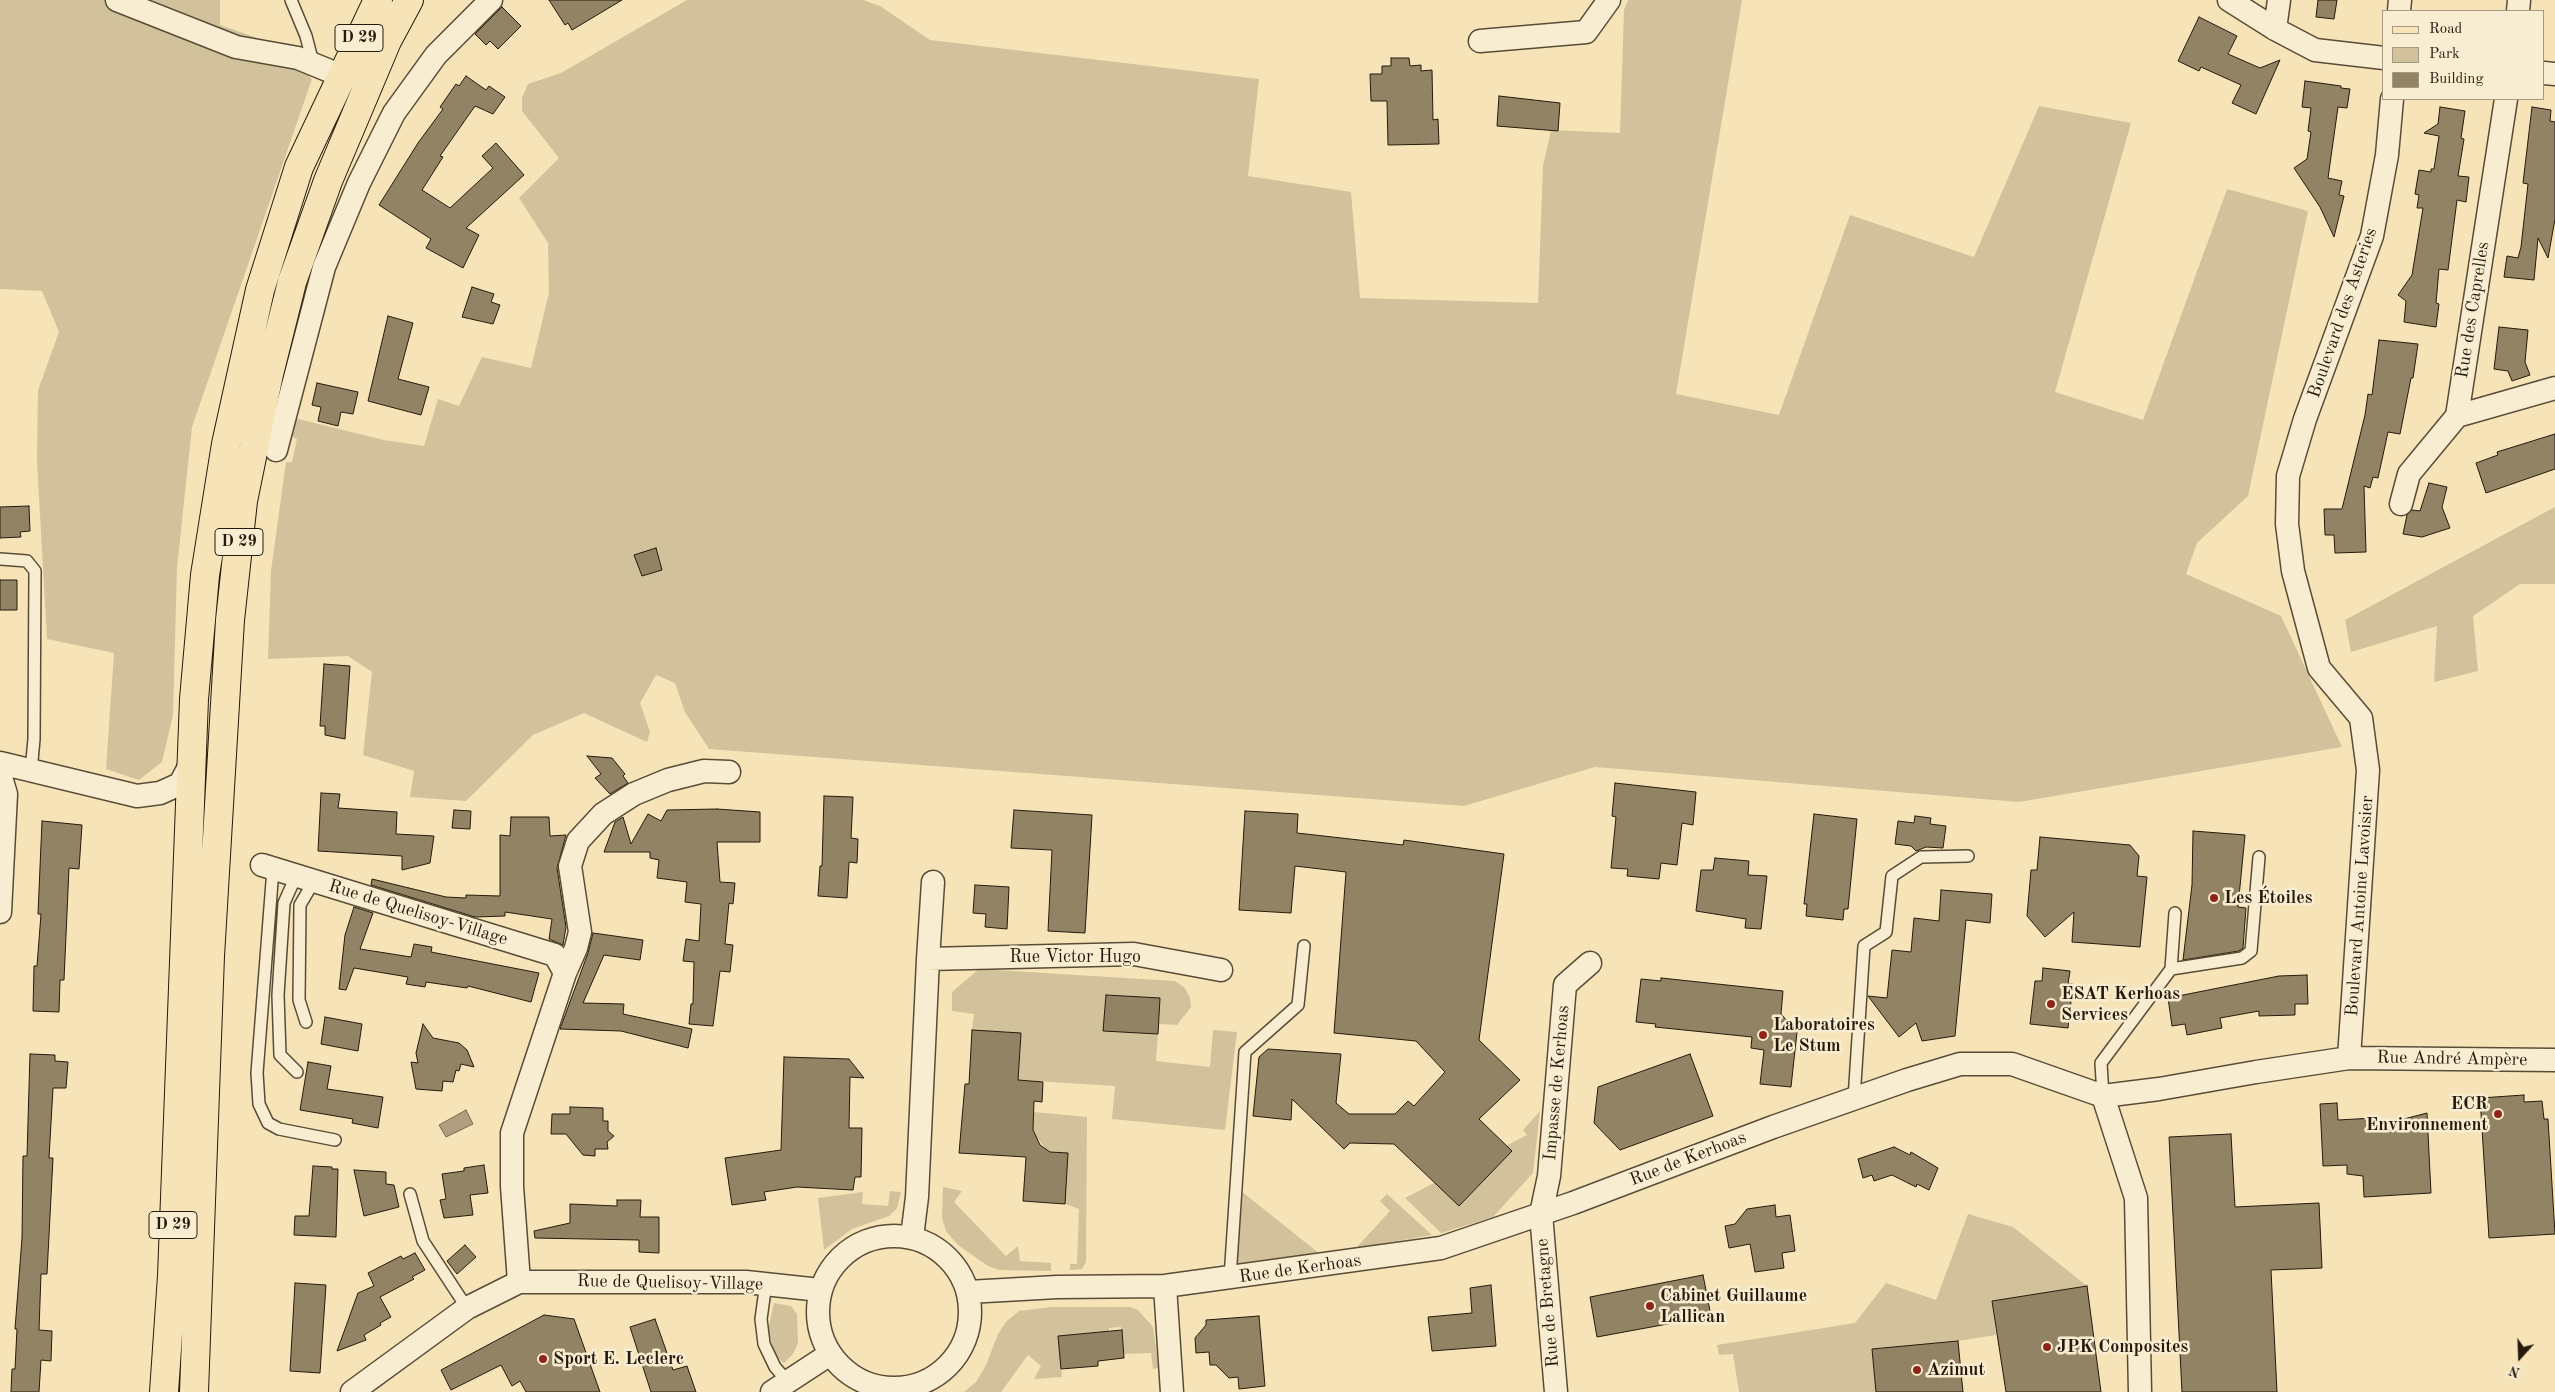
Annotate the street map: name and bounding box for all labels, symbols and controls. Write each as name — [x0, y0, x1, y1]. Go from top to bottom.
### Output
legend — [2382, 10, 2545, 100]
text: Road — [2429, 22, 2462, 37]
road number: D 29 — [335, 24, 383, 52]
text: Park — [2429, 47, 2460, 62]
text: Building — [2429, 72, 2484, 87]
street label: Boulevard des Asteries — [2304, 225, 2382, 401]
street label: Rue des Caprelles — [2452, 240, 2494, 380]
road number: D 29 — [215, 528, 263, 556]
street label: Boulevard Antoine Lavoisier — [2341, 795, 2379, 1017]
street label: Rue de Quelisoy-Village — [326, 875, 510, 951]
place label: Les Étoiles — [2224, 887, 2312, 909]
marker: Les Étoiles — [2208, 892, 2220, 904]
street label: Rue Victor Hugo — [1009, 946, 1141, 968]
place label: ESAT Kerhoas Services — [2061, 983, 2180, 1026]
marker: ESAT Kerhoas Services — [2045, 998, 2057, 1010]
street label: Impasse de Kerhoas — [1539, 1004, 1575, 1162]
place label: Laboratoires Le Stum — [1773, 1014, 1875, 1056]
marker: Laboratoires Le Stum — [1757, 1029, 1769, 1041]
street label: Rue André Ampère — [2376, 1047, 2528, 1071]
place label: ECR Environnement — [2366, 1093, 2488, 1136]
marker: ECR Environnement — [2492, 1108, 2504, 1120]
street label: Rue de Kerhoas — [1627, 1127, 1749, 1191]
road number: D 29 — [149, 1212, 197, 1238]
street label: Rue de Bretagne — [1532, 1238, 1564, 1368]
street label: Rue de Kerhoas — [1237, 1250, 1363, 1288]
street label: Rue de Quelisoy-Village — [577, 1271, 763, 1295]
place label: Cabinet Guillaume Lallican — [1660, 1285, 1807, 1328]
marker: Cabinet Guillaume Lallican — [1644, 1300, 1656, 1312]
north arrow — [2495, 1332, 2545, 1382]
place label: JPK Composites — [2057, 1336, 2188, 1358]
marker: JPK Composites — [2041, 1341, 2053, 1353]
place label: Sport E. Leclerc — [553, 1348, 684, 1370]
marker: Sport E. Leclerc — [537, 1353, 549, 1365]
place label: Azimut — [1927, 1359, 1985, 1381]
text: N — [2507, 1363, 2522, 1380]
marker: Azimut — [1911, 1364, 1923, 1376]

